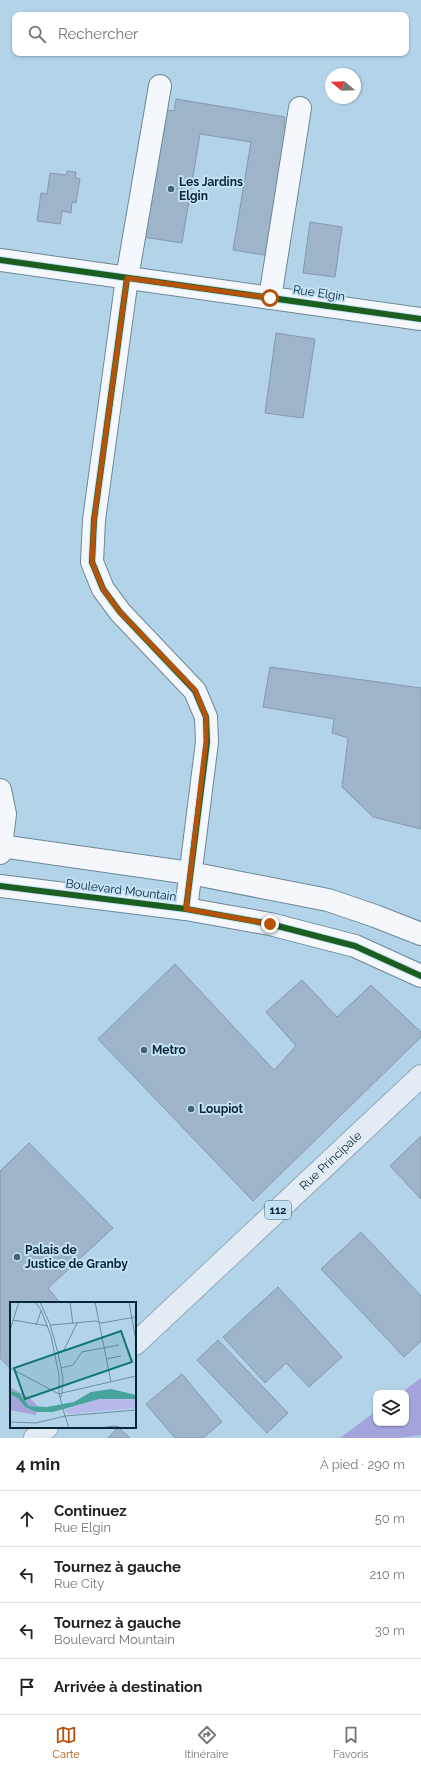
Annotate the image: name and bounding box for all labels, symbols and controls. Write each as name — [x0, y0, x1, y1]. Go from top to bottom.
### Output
search box — [12, 12, 409, 56]
icon: search — [26, 23, 48, 45]
text: Rechercher — [58, 25, 138, 43]
north arrow — [325, 68, 361, 104]
place label: Les Jardins Elgin — [179, 175, 243, 203]
marker: Les Jardins Elgin — [166, 184, 176, 194]
street label: Rue Elgin — [292, 282, 346, 304]
route start — [261, 289, 279, 307]
street label: Boulevard Mountain — [65, 876, 177, 904]
route end — [261, 915, 279, 933]
place label: Metro — [152, 1043, 186, 1057]
marker: Metro — [139, 1045, 149, 1055]
place label: Loupiot — [199, 1102, 243, 1116]
marker: Loupiot — [186, 1104, 196, 1114]
street label: Rue Principale — [297, 1128, 364, 1193]
road number: 112 — [265, 1201, 291, 1219]
place label: Palais de Justice de Granby — [25, 1243, 128, 1271]
marker: Palais de Justice de Granby — [12, 1252, 22, 1262]
inset map — [10, 1302, 136, 1428]
map controls — [373, 1390, 409, 1426]
button: layers — [373, 1390, 409, 1426]
text: 4 min — [16, 1454, 60, 1474]
text: À pied · 290 m — [320, 1457, 405, 1472]
text: Continuez — [54, 1502, 127, 1520]
icon: ahead — [16, 1508, 38, 1530]
text: 50 m — [375, 1511, 405, 1526]
text: Rue Elgin — [54, 1520, 111, 1535]
text: Tournez à gauche — [54, 1558, 181, 1576]
icon: left — [16, 1564, 38, 1586]
text: 210 m — [369, 1567, 405, 1582]
text: Rue City — [54, 1576, 104, 1591]
text: Tournez à gauche — [54, 1614, 181, 1632]
icon: left — [16, 1620, 38, 1642]
text: 30 m — [375, 1623, 405, 1638]
text: Boulevard Mountain — [54, 1632, 175, 1647]
icon: arrive — [16, 1676, 38, 1698]
text: Arrivée à destination — [54, 1678, 202, 1696]
tab: Carte — [52, 1724, 80, 1761]
tab: Itinéraire — [185, 1724, 229, 1761]
tab: Favoris — [333, 1724, 369, 1761]

